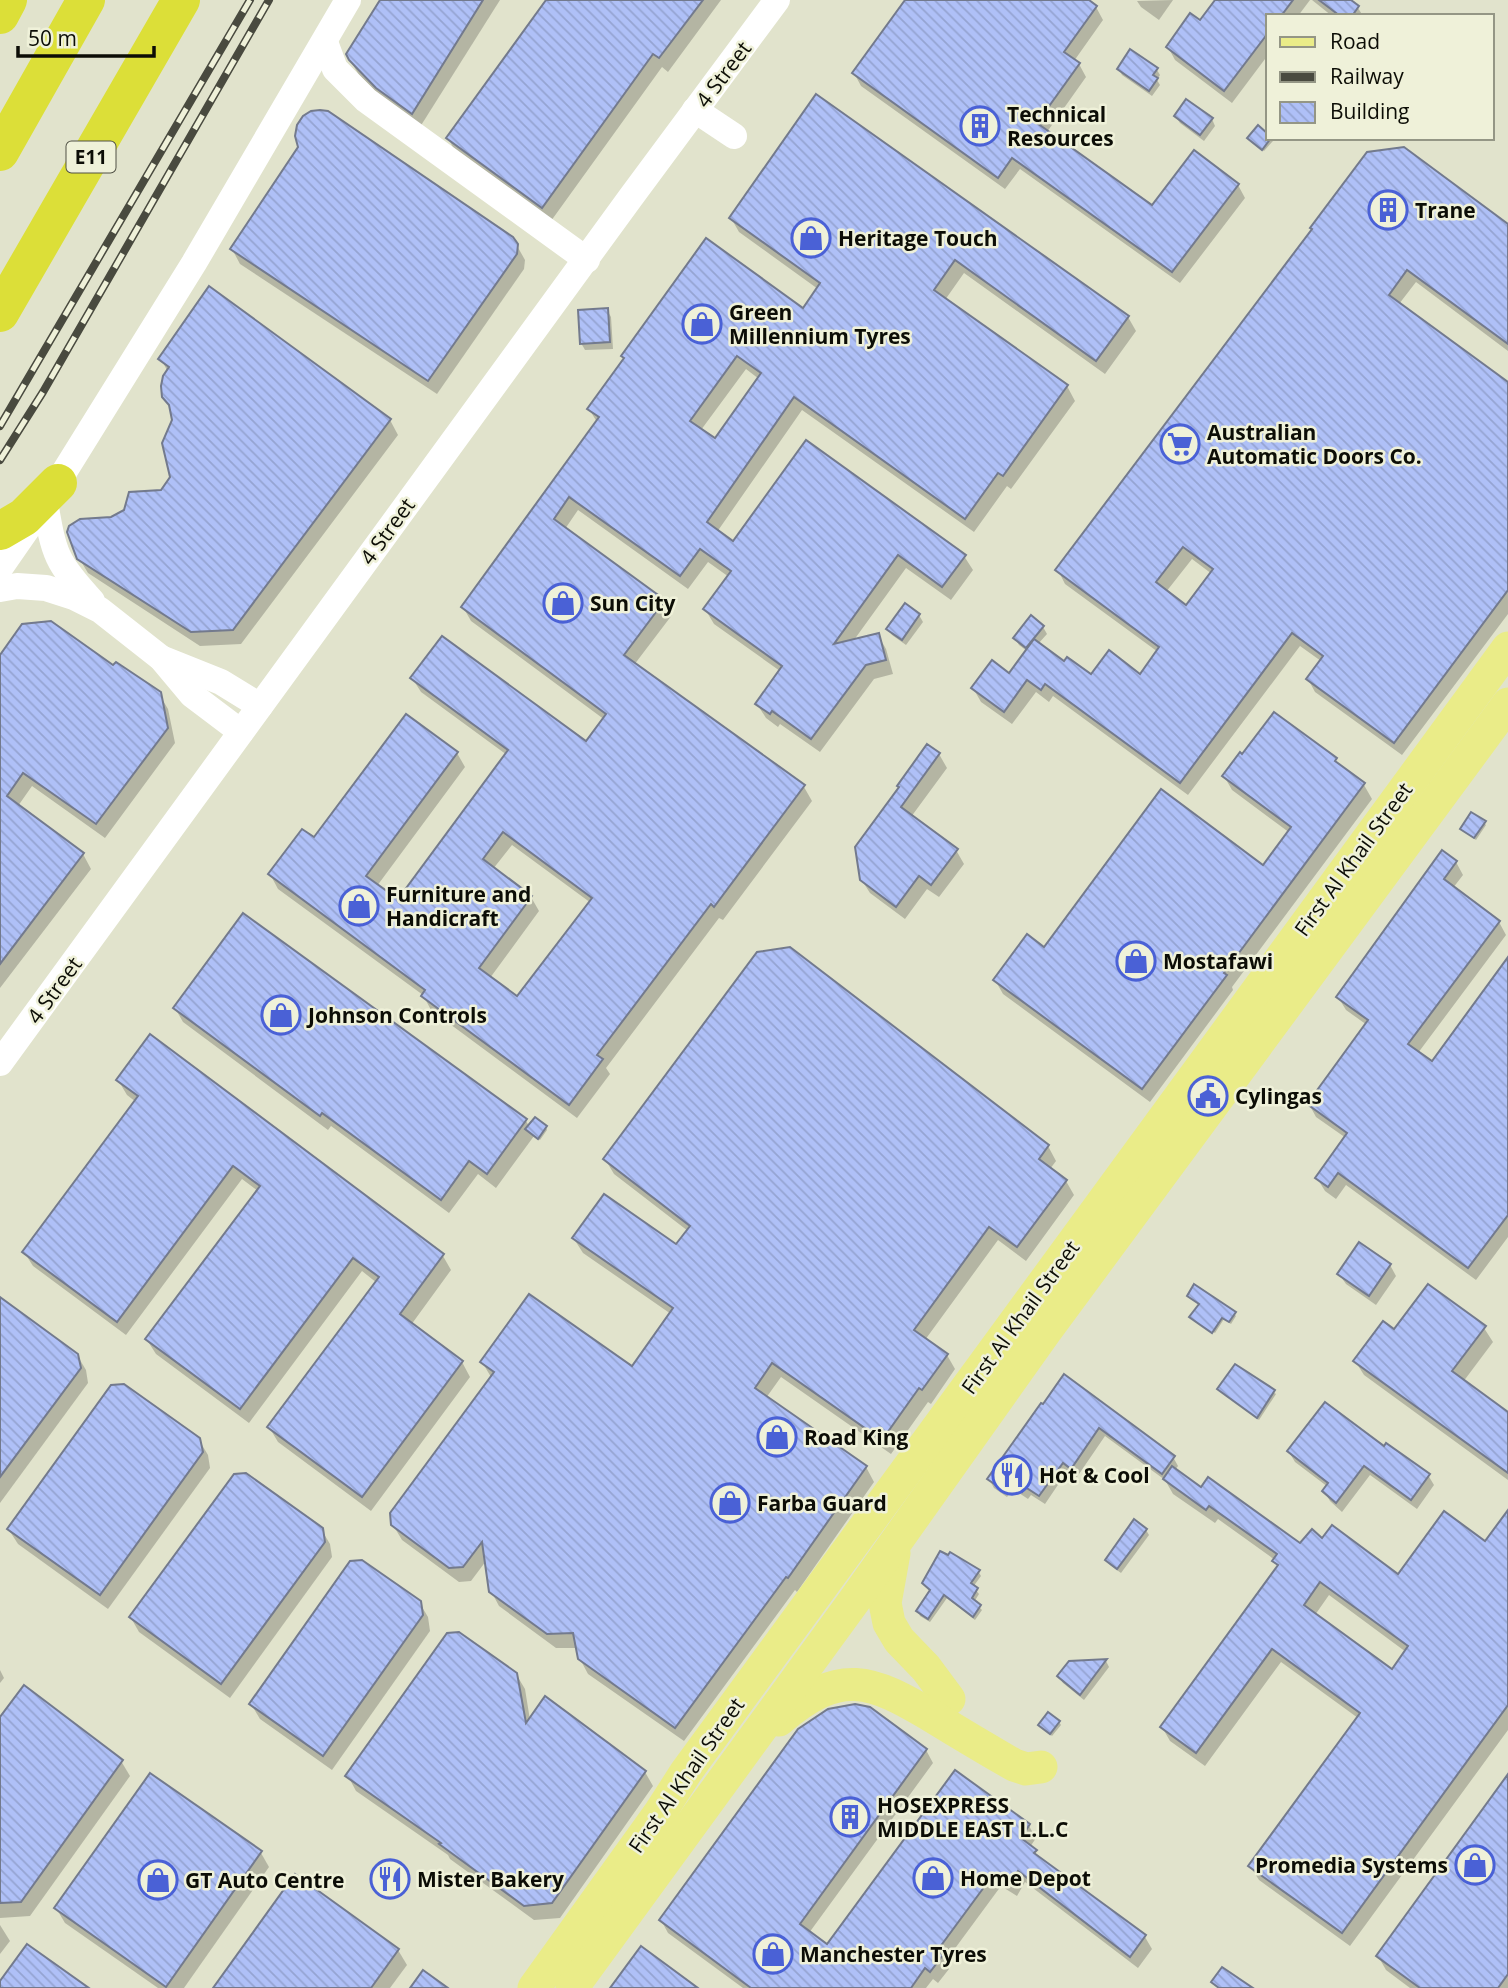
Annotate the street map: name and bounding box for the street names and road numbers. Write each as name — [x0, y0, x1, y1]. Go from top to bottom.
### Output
street label: 4 Street — [689, 35, 757, 113]
road number: E11 — [66, 141, 116, 172]
street label: 4 Street — [353, 492, 421, 570]
street label: First Al Khail Street — [1288, 776, 1418, 942]
street label: 4 Street — [20, 951, 88, 1029]
street label: First Al Khail Street — [955, 1234, 1085, 1400]
street label: First Al Khail Street — [622, 1692, 750, 1858]

